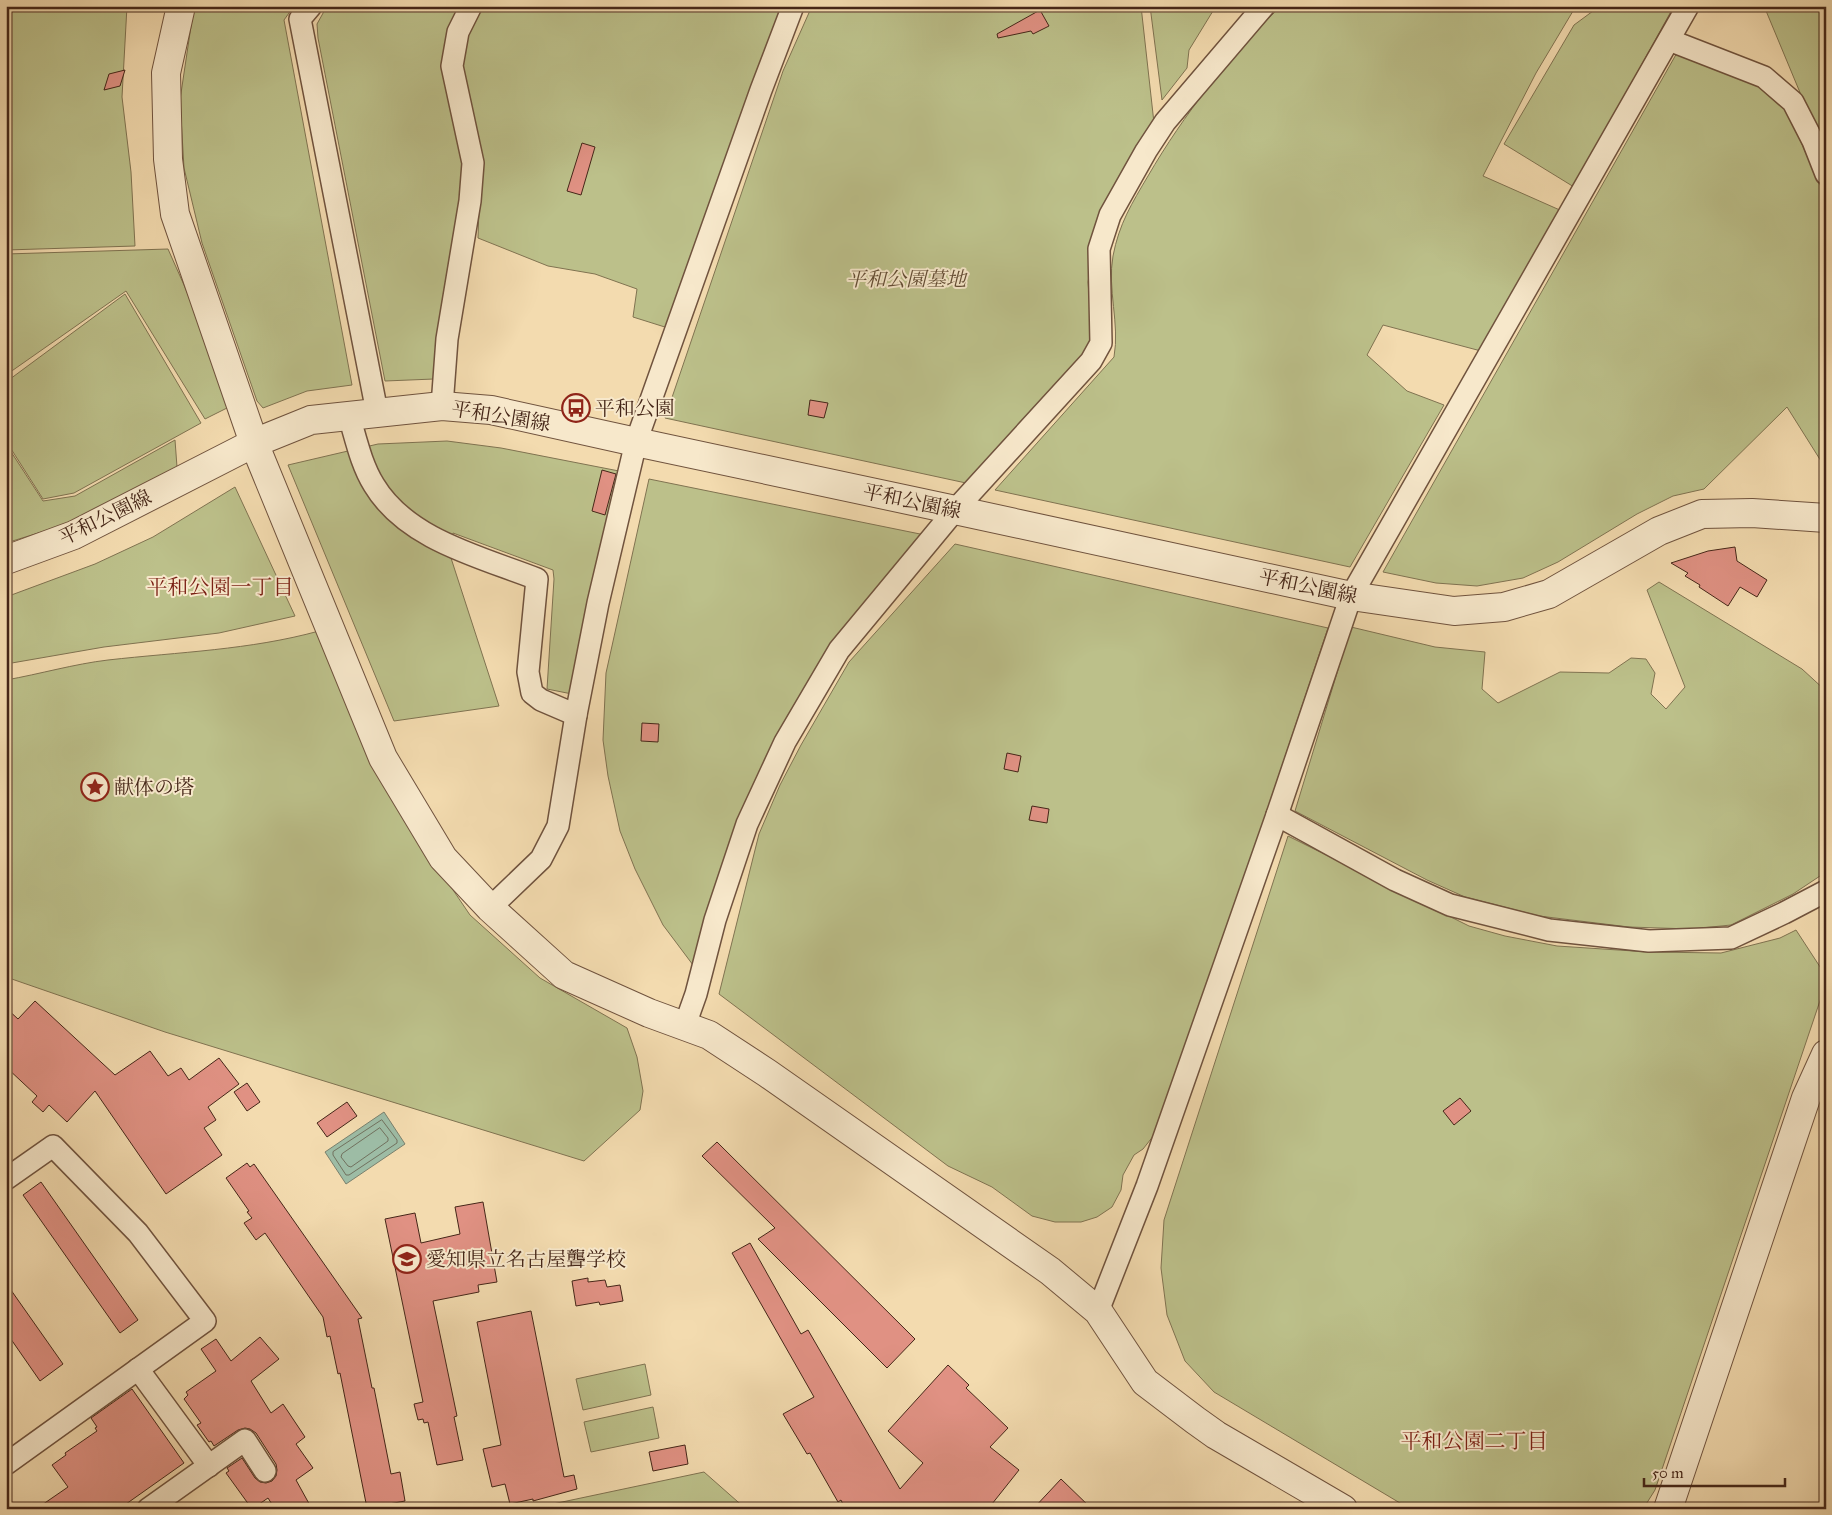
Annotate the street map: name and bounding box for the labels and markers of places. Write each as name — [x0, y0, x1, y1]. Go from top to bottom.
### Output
bus stop icon: 平和公園 — [561, 393, 591, 423]
place label: 平和公園 — [595, 396, 675, 420]
place icon: 献体の塔 — [80, 772, 110, 802]
place label: 献体の塔 — [114, 775, 194, 799]
school or university icon: 愛知県立名古屋聾学校 — [392, 1244, 422, 1274]
place label: 愛知県立名古屋聾学校 — [426, 1247, 626, 1271]

